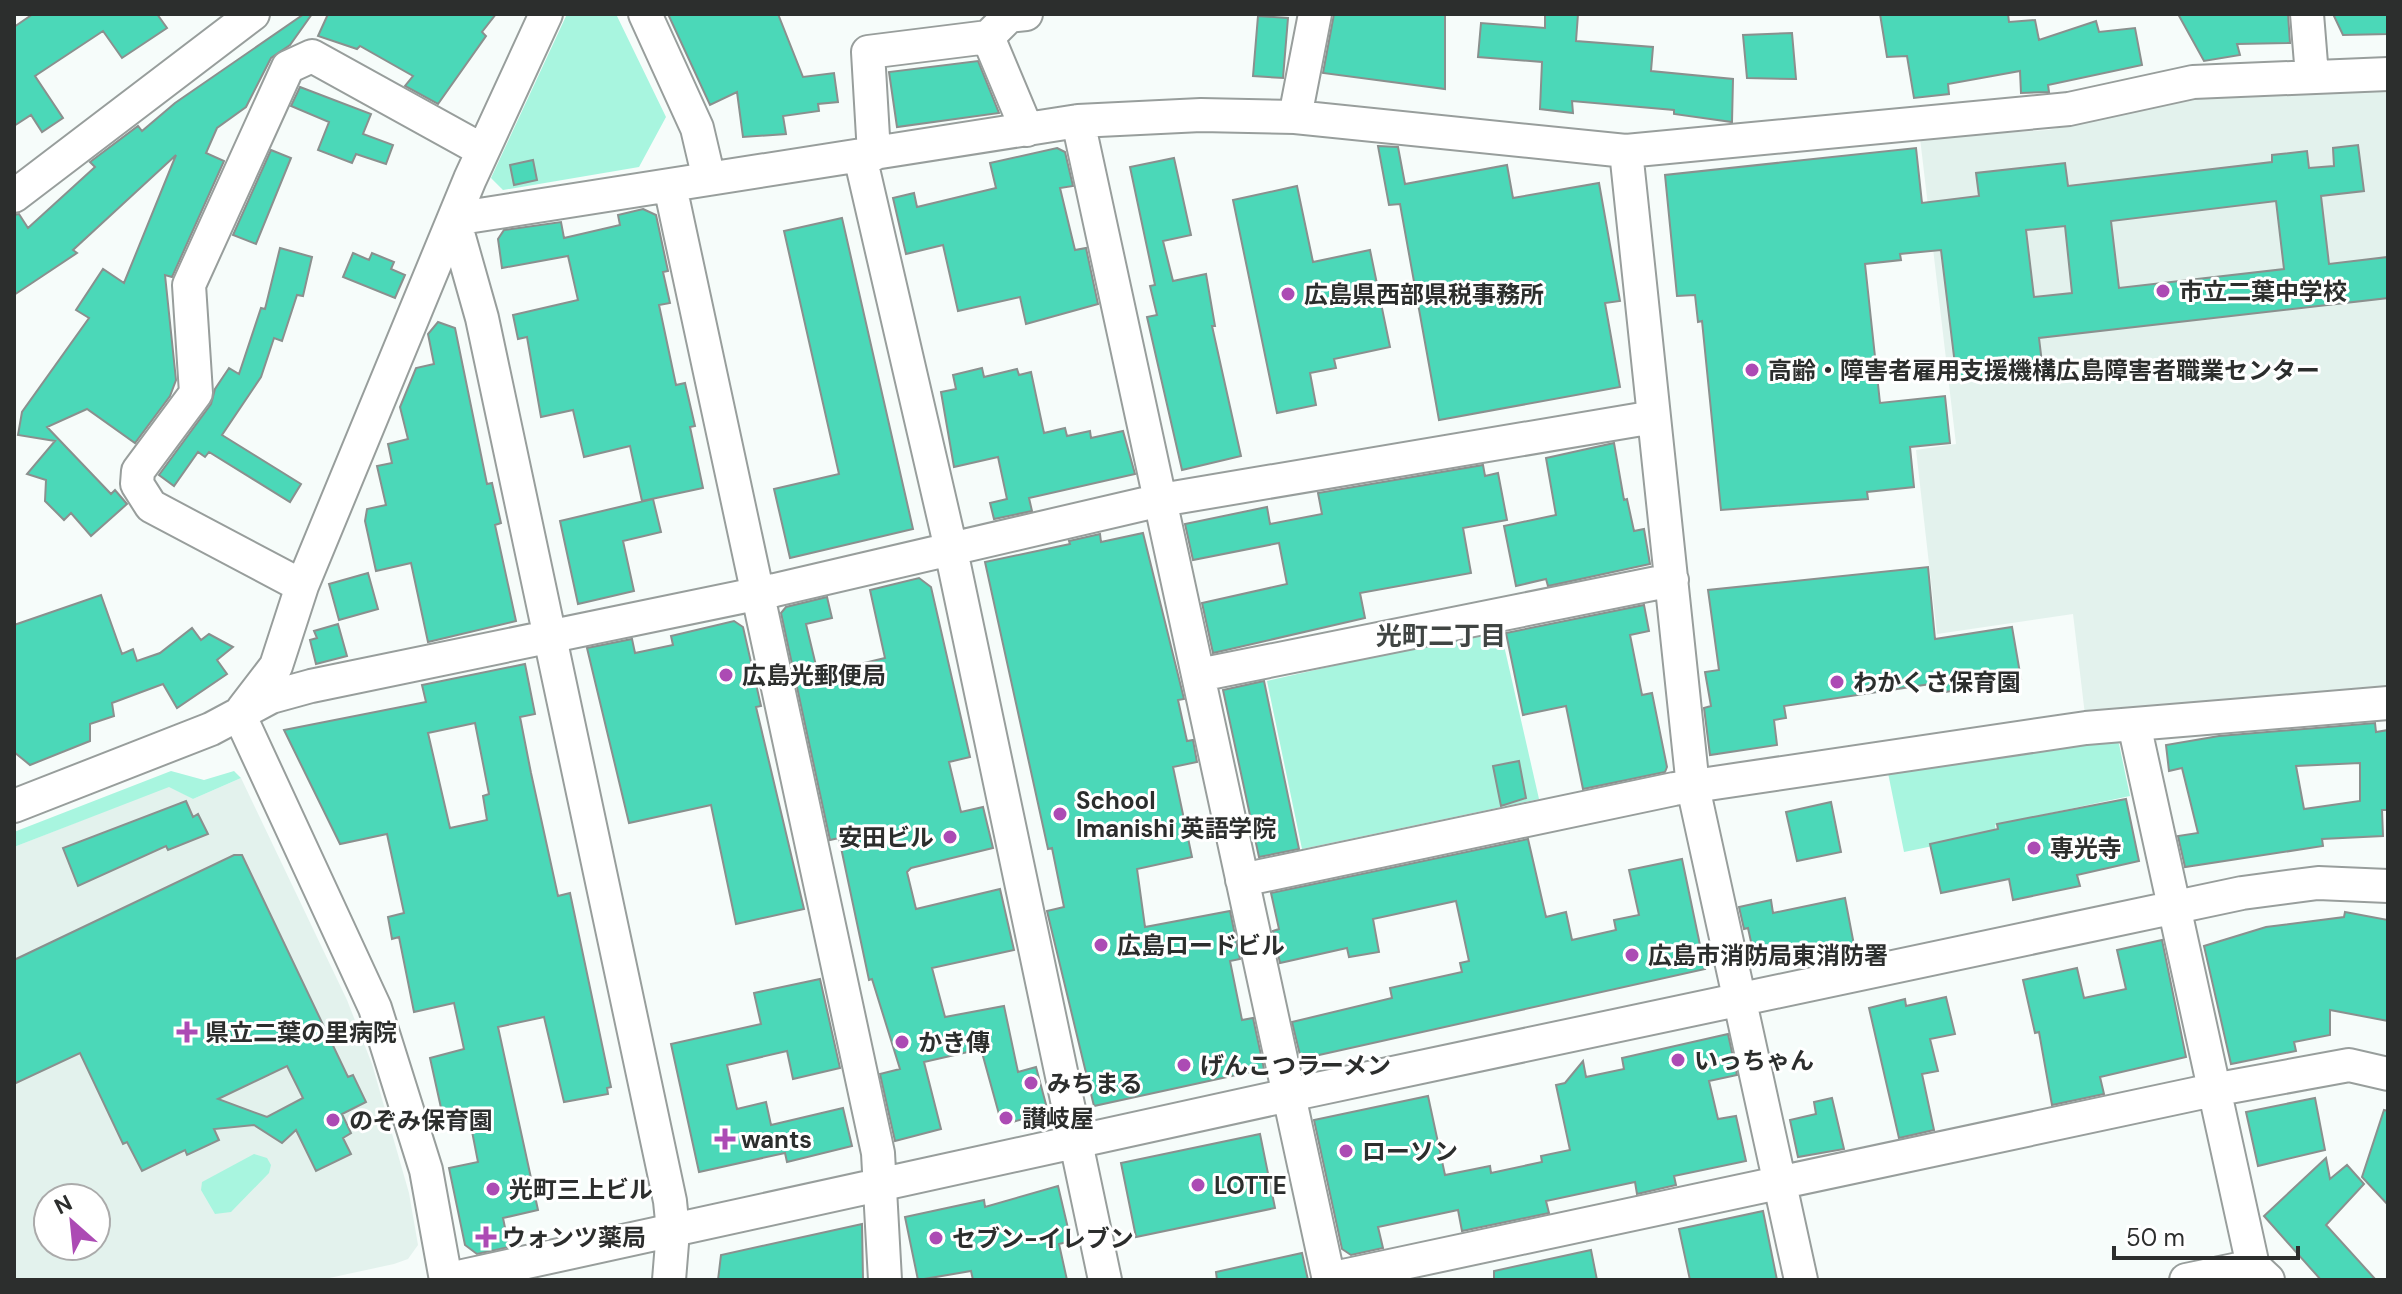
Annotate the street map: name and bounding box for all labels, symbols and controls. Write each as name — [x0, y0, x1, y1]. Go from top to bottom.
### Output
place label: 市立二葉中学校 — [2179, 276, 2347, 307]
place label: 広島県西部県税事務所 — [1304, 279, 1544, 310]
marker: 市立二葉中学校 — [2154, 282, 2172, 300]
marker: 広島県西部県税事務所 — [1279, 285, 1297, 303]
place label: 高齢・障害者雇用支援機構広島障害者職業センター — [1768, 355, 2320, 386]
marker: 高齢・障害者雇用支援機構広島障害者職業センター — [1743, 361, 1761, 379]
district label: 光町二丁目 — [1376, 619, 1506, 653]
place label: 広島光郵便局 — [742, 660, 886, 691]
marker: 広島光郵便局 — [717, 666, 735, 684]
place label: わかくさ保育園 — [1853, 667, 2021, 698]
marker: わかくさ保育園 — [1828, 673, 1846, 691]
place label: School Imanishi 英語学院 — [1076, 785, 1276, 844]
marker: School Imanishi 英語学院 — [1051, 805, 1069, 823]
place label: 安田ビル — [838, 822, 934, 853]
marker: 安田ビル — [941, 828, 959, 846]
place label: 専光寺 — [2050, 833, 2122, 864]
marker: 専光寺 — [2025, 839, 2043, 857]
place label: 広島ロードビル — [1117, 930, 1285, 961]
marker: 広島ロードビル — [1092, 936, 1110, 954]
place label: 広島市消防局東消防署 — [1648, 940, 1888, 971]
marker: 広島市消防局東消防署 — [1623, 946, 1641, 964]
place label: 県立二葉の里病院 — [205, 1017, 397, 1048]
marker: 県立二葉の里病院 — [176, 1021, 198, 1043]
place label: かき傳 — [918, 1027, 990, 1058]
marker: かき傳 — [893, 1033, 911, 1051]
place label: いっちゃん — [1694, 1045, 1814, 1076]
place label: げんこつラーメン — [1200, 1050, 1391, 1081]
marker: いっちゃん — [1669, 1051, 1687, 1069]
marker: げんこつラーメン — [1175, 1056, 1193, 1074]
place label: みちまる — [1047, 1068, 1143, 1099]
marker: みちまる — [1022, 1074, 1040, 1092]
place label: 讃岐屋 — [1022, 1103, 1094, 1134]
place label: のぞみ保育園 — [349, 1105, 493, 1136]
marker: 讃岐屋 — [997, 1109, 1015, 1127]
marker: のぞみ保育園 — [324, 1111, 342, 1129]
place label: wants — [741, 1124, 812, 1155]
marker: wants — [716, 1130, 734, 1148]
place label: ローソン — [1362, 1136, 1458, 1167]
marker: ローソン — [1337, 1142, 1355, 1160]
place label: LOTTE — [1214, 1170, 1287, 1201]
place label: 光町三上ビル — [509, 1174, 653, 1205]
marker: LOTTE — [1189, 1176, 1207, 1194]
marker: 光町三上ビル — [484, 1180, 502, 1198]
north arrow — [32, 1182, 112, 1262]
text: N — [49, 1188, 77, 1221]
scale bar — [2114, 1210, 2298, 1260]
place label: ウォンツ薬局 — [502, 1222, 646, 1253]
text: 50 m — [2126, 1222, 2185, 1253]
place label: セブン-イレブン — [952, 1223, 1134, 1254]
marker: ウォンツ薬局 — [477, 1228, 495, 1246]
marker: セブン-イレブン — [927, 1229, 945, 1247]

